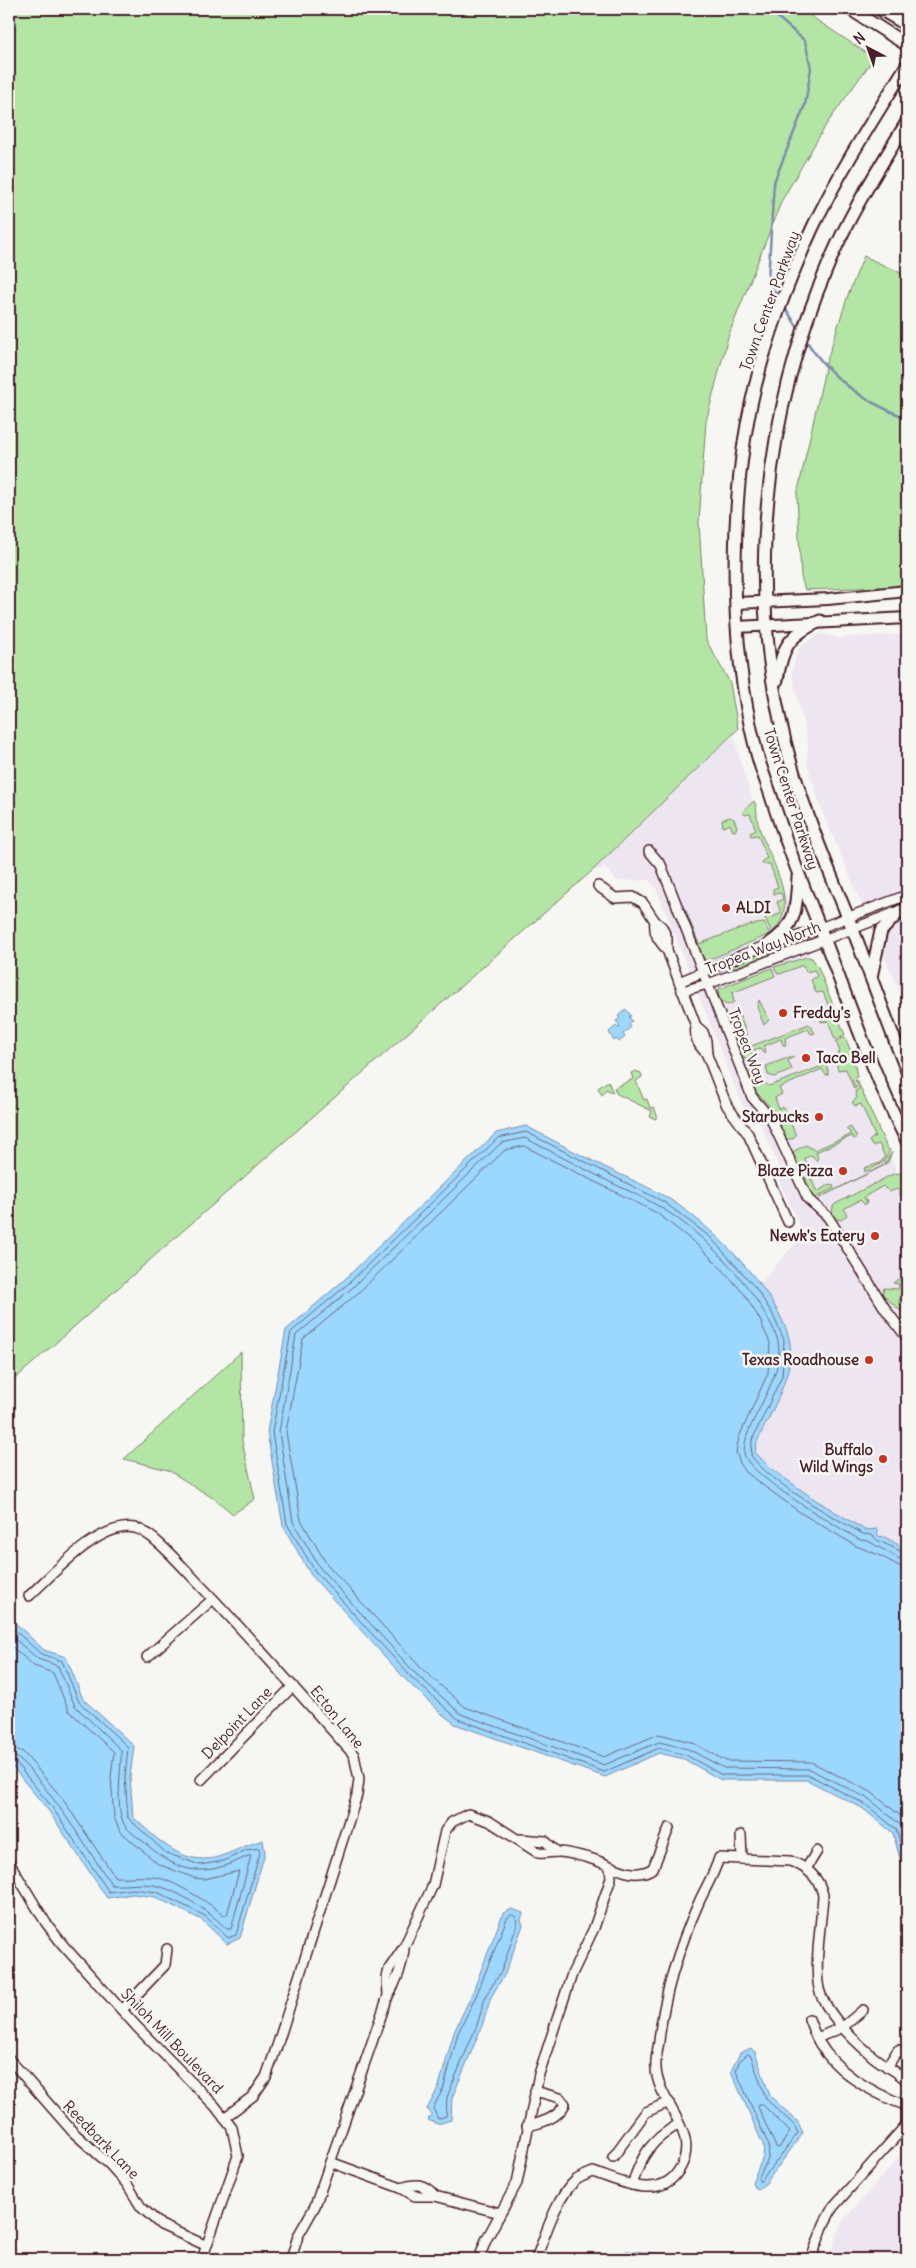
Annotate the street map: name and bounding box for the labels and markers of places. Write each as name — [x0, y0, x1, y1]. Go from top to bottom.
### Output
place label: ALDI — [736, 898, 771, 917]
marker: ALDI — [720, 902, 732, 914]
place label: Freddy's — [793, 1003, 851, 1023]
marker: Freddy's — [777, 1007, 789, 1019]
place label: Taco Bell — [816, 1048, 876, 1067]
marker: Taco Bell — [800, 1052, 812, 1064]
place label: Starbucks — [742, 1107, 809, 1126]
marker: Starbucks — [813, 1111, 825, 1123]
place label: Blaze Pizza — [758, 1161, 833, 1180]
marker: Blaze Pizza — [837, 1165, 849, 1177]
place label: Newk's Eatery — [769, 1226, 865, 1246]
marker: Newk's Eatery — [869, 1230, 881, 1242]
place label: Texas Roadhouse — [742, 1350, 859, 1369]
marker: Texas Roadhouse — [863, 1354, 875, 1366]
place label: Buffalo Wild Wings — [799, 1440, 874, 1477]
marker: Buffalo Wild Wings — [877, 1453, 889, 1465]

